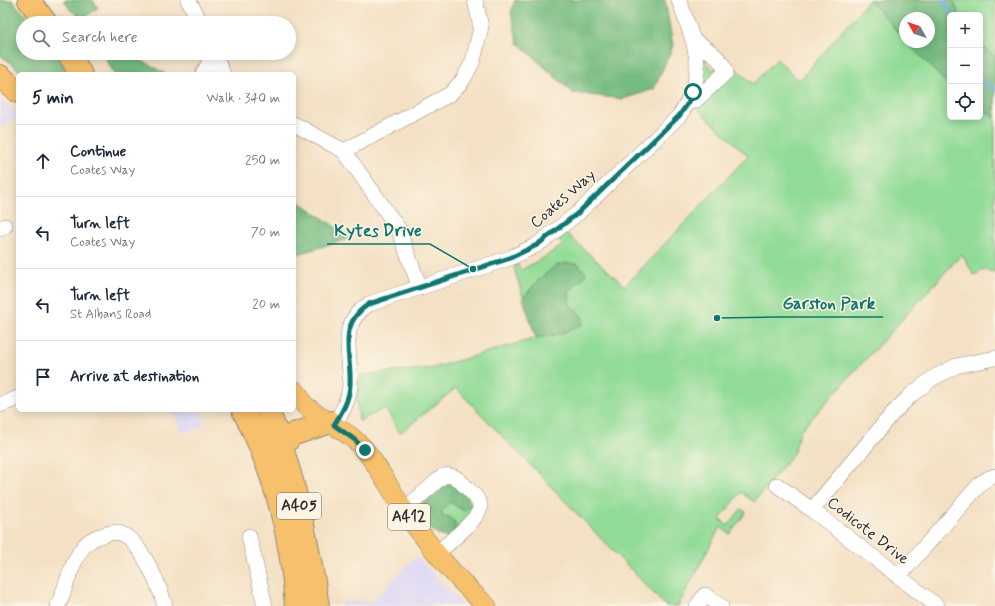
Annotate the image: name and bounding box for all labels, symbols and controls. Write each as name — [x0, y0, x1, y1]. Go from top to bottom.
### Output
north arrow — [899, 12, 935, 48]
map controls — [947, 12, 983, 120]
button: + — [947, 12, 983, 48]
search box — [16, 16, 296, 60]
icon: search — [30, 27, 52, 49]
text: Search here — [62, 28, 138, 48]
button: − — [947, 48, 983, 84]
route start — [684, 83, 702, 101]
button: locate — [947, 84, 983, 120]
text: 5 min — [32, 87, 74, 109]
text: Walk · 340 m — [206, 90, 280, 107]
text: Continue — [70, 142, 126, 162]
icon: ahead — [32, 150, 54, 172]
text: 250 m — [245, 152, 280, 169]
text: Coates Way — [70, 162, 135, 179]
street label: Coates Way — [526, 165, 600, 233]
text: Turn left — [70, 214, 130, 234]
callout: Kytes Drive — [327, 215, 430, 244]
text: Kytes Drive — [334, 220, 422, 242]
icon: left — [32, 222, 54, 244]
text: 70 m — [251, 224, 280, 241]
text: Coates Way — [70, 234, 135, 251]
text: Turn left — [70, 286, 130, 306]
callout: Garston Park — [775, 288, 883, 317]
text: Garston Park — [783, 293, 876, 315]
icon: left — [32, 294, 54, 316]
text: 20 m — [252, 296, 280, 313]
text: St Albans Road — [70, 306, 151, 323]
icon: arrive — [32, 366, 54, 388]
text: Arrive at destination — [70, 367, 199, 387]
route end — [356, 441, 374, 459]
street label: Codicote Drive — [823, 492, 914, 570]
road number: A405 — [277, 493, 321, 519]
road number: A412 — [388, 504, 430, 530]

